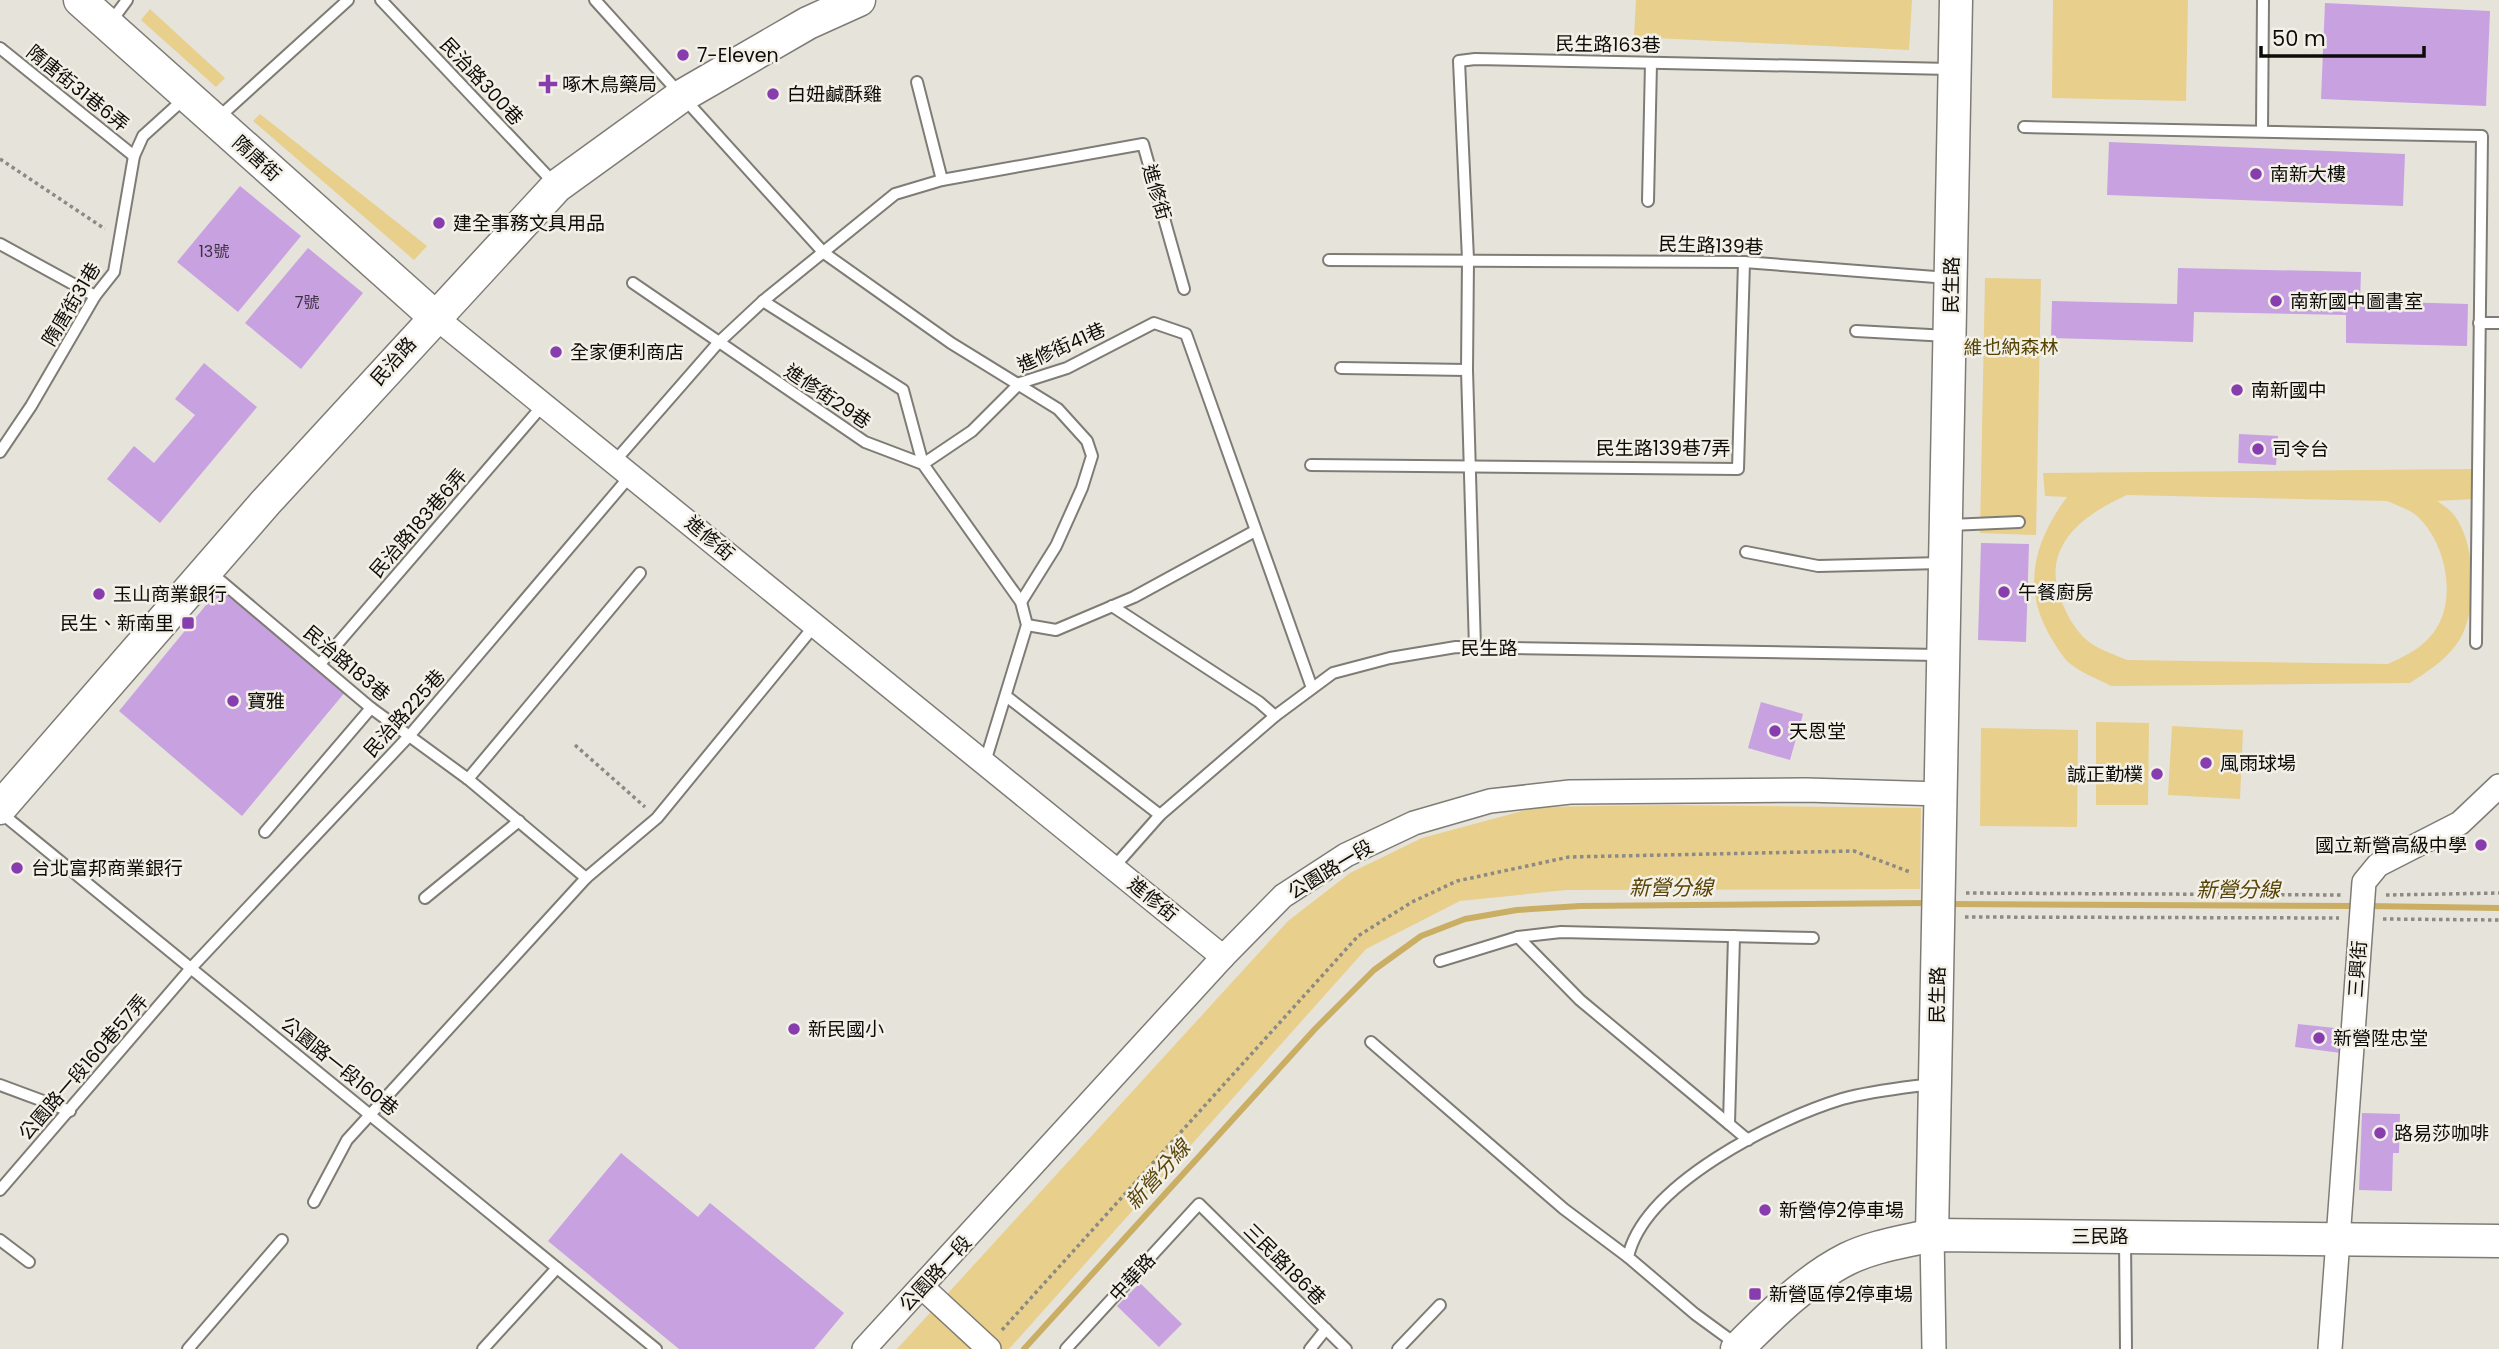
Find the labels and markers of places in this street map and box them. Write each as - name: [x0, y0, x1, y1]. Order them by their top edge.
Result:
- place label: 7-Eleven: [697, 42, 779, 69]
- marker: 7-Eleven: [675, 47, 691, 63]
- place label: 啄木鳥藥局: [562, 71, 657, 98]
- marker: 啄木鳥藥局: [540, 76, 556, 92]
- place label: 白妞鹹酥雞: [787, 81, 882, 108]
- marker: 白妞鹹酥雞: [765, 86, 781, 102]
- place label: 南新大樓: [2270, 161, 2346, 188]
- marker: 南新大樓: [2248, 166, 2264, 182]
- place label: 建全事務文具用品: [453, 210, 605, 237]
- marker: 建全事務文具用品: [431, 215, 447, 231]
- place label: 南新國中圖書室: [2290, 288, 2423, 315]
- marker: 南新國中圖書室: [2268, 293, 2284, 309]
- place label: 全家便利商店: [570, 339, 684, 366]
- marker: 全家便利商店: [548, 344, 564, 360]
- place label: 南新國中: [2251, 377, 2327, 404]
- marker: 南新國中: [2229, 382, 2245, 398]
- place label: 司令台: [2272, 436, 2329, 463]
- marker: 司令台: [2250, 441, 2266, 457]
- place label: 午餐廚房: [2018, 579, 2094, 606]
- place label: 玉山商業銀行: [113, 581, 227, 608]
- marker: 午餐廚房: [1996, 584, 2012, 600]
- marker: 玉山商業銀行: [91, 586, 107, 602]
- place label: 民生、新南里: [60, 610, 174, 637]
- marker: 民生、新南里: [180, 615, 196, 631]
- place label: 寶雅: [247, 688, 285, 715]
- marker: 寶雅: [225, 693, 241, 709]
- place label: 天恩堂: [1789, 718, 1846, 745]
- marker: 天恩堂: [1767, 723, 1783, 739]
- place label: 風雨球場: [2220, 750, 2296, 777]
- marker: 風雨球場: [2198, 755, 2214, 771]
- place label: 誠正勤樸: [2067, 761, 2143, 788]
- marker: 誠正勤樸: [2149, 766, 2165, 782]
- place label: 國立新營高級中學: [2315, 832, 2467, 859]
- marker: 國立新營高級中學: [2473, 837, 2489, 853]
- place label: 台北富邦商業銀行: [31, 855, 183, 882]
- marker: 台北富邦商業銀行: [9, 860, 25, 876]
- place label: 新民國小: [808, 1016, 884, 1043]
- marker: 新民國小: [786, 1021, 802, 1037]
- place label: 新營陞忠堂: [2333, 1025, 2428, 1052]
- marker: 新營陞忠堂: [2311, 1030, 2327, 1046]
- place label: 路易莎咖啡: [2394, 1120, 2489, 1147]
- marker: 路易莎咖啡: [2372, 1125, 2388, 1141]
- place label: 新營停2停車場: [1779, 1197, 1904, 1224]
- marker: 新營停2停車場: [1757, 1202, 1773, 1218]
- place label: 新營區停2停車場: [1769, 1281, 1913, 1308]
- marker: 新營區停2停車場: [1747, 1286, 1763, 1302]

